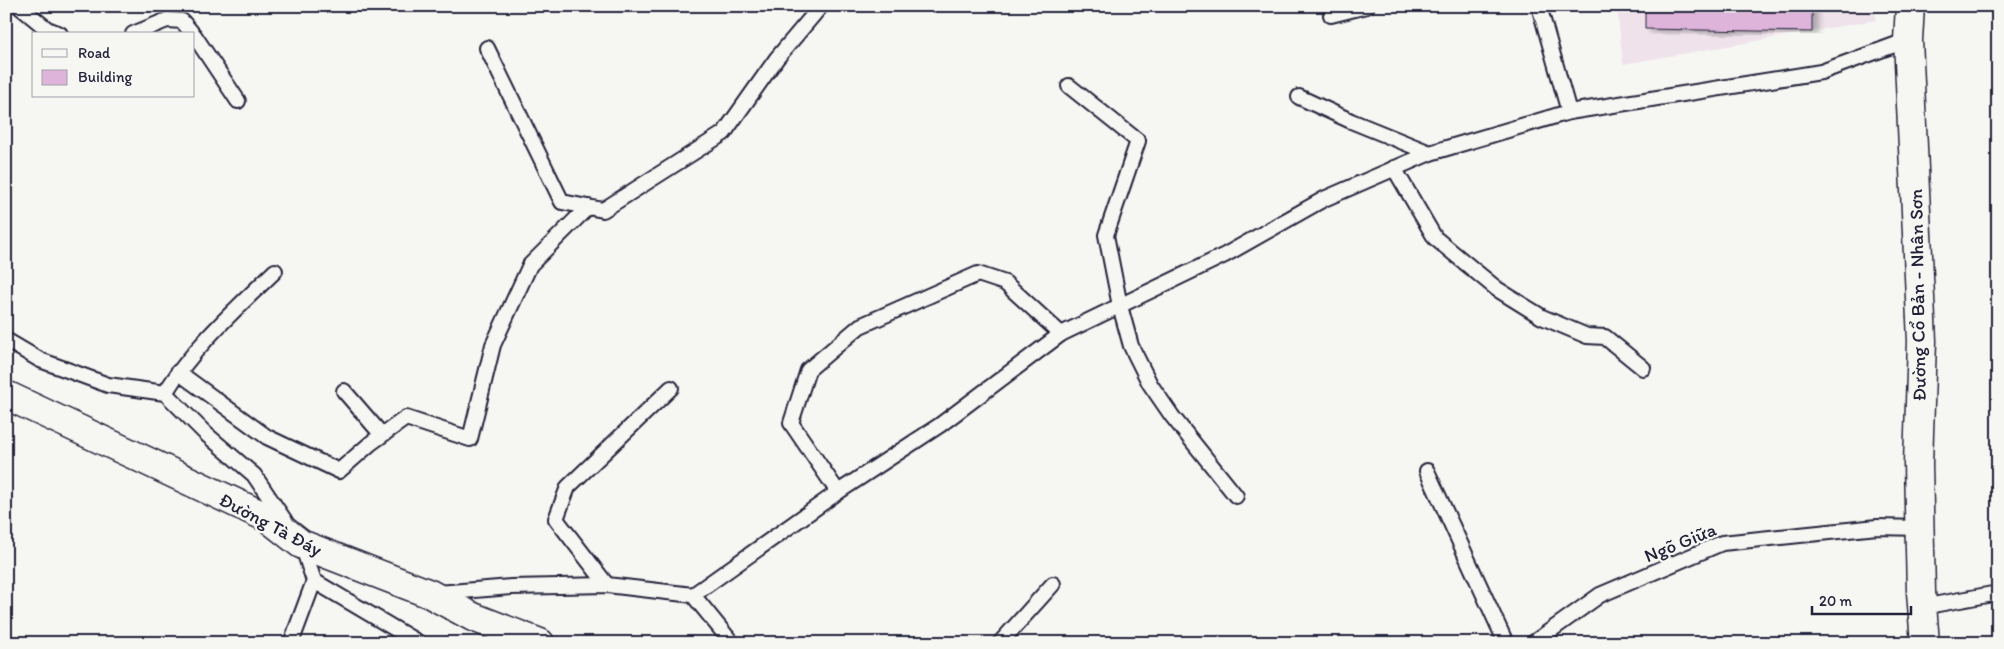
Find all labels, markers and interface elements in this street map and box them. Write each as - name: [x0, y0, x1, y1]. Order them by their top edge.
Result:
- legend: [32, 32, 195, 98]
- text: Road: [78, 44, 111, 62]
- text: Building: [78, 68, 132, 86]
- street label: Đường Cổ Bản - Nhân Sơn: [1904, 188, 1931, 401]
- street label: Đường Tà Đáy: [215, 488, 326, 561]
- street label: Ngõ Giữa: [1641, 518, 1720, 567]
- scale bar: [1812, 584, 1910, 616]
- text: 20 m: [1819, 592, 1853, 610]

